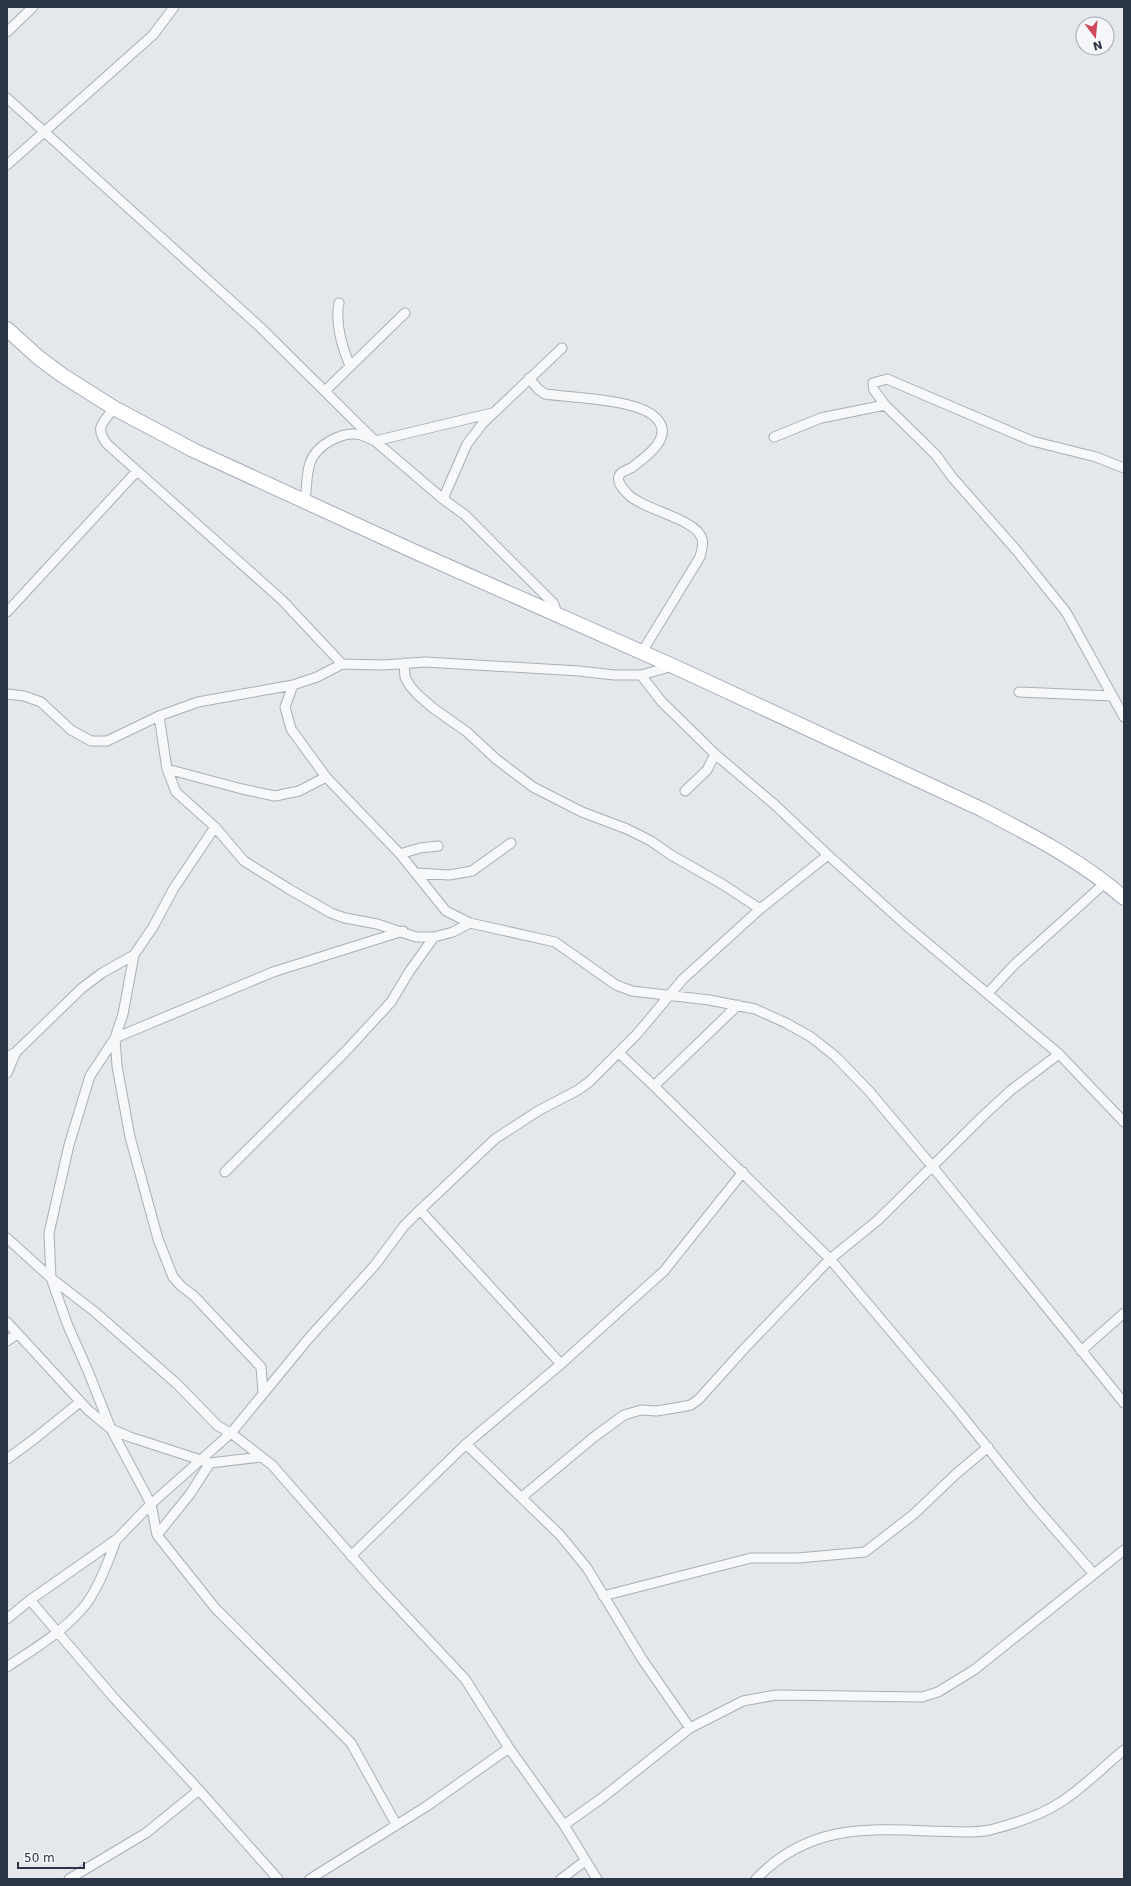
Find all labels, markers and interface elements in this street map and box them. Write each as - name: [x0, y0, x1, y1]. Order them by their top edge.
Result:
- north arrow: [1075, 16, 1115, 56]
- text: N: [1091, 38, 1104, 53]
- scale bar: [18, 1844, 84, 1870]
- text: 50 m: [24, 1851, 55, 1865]

